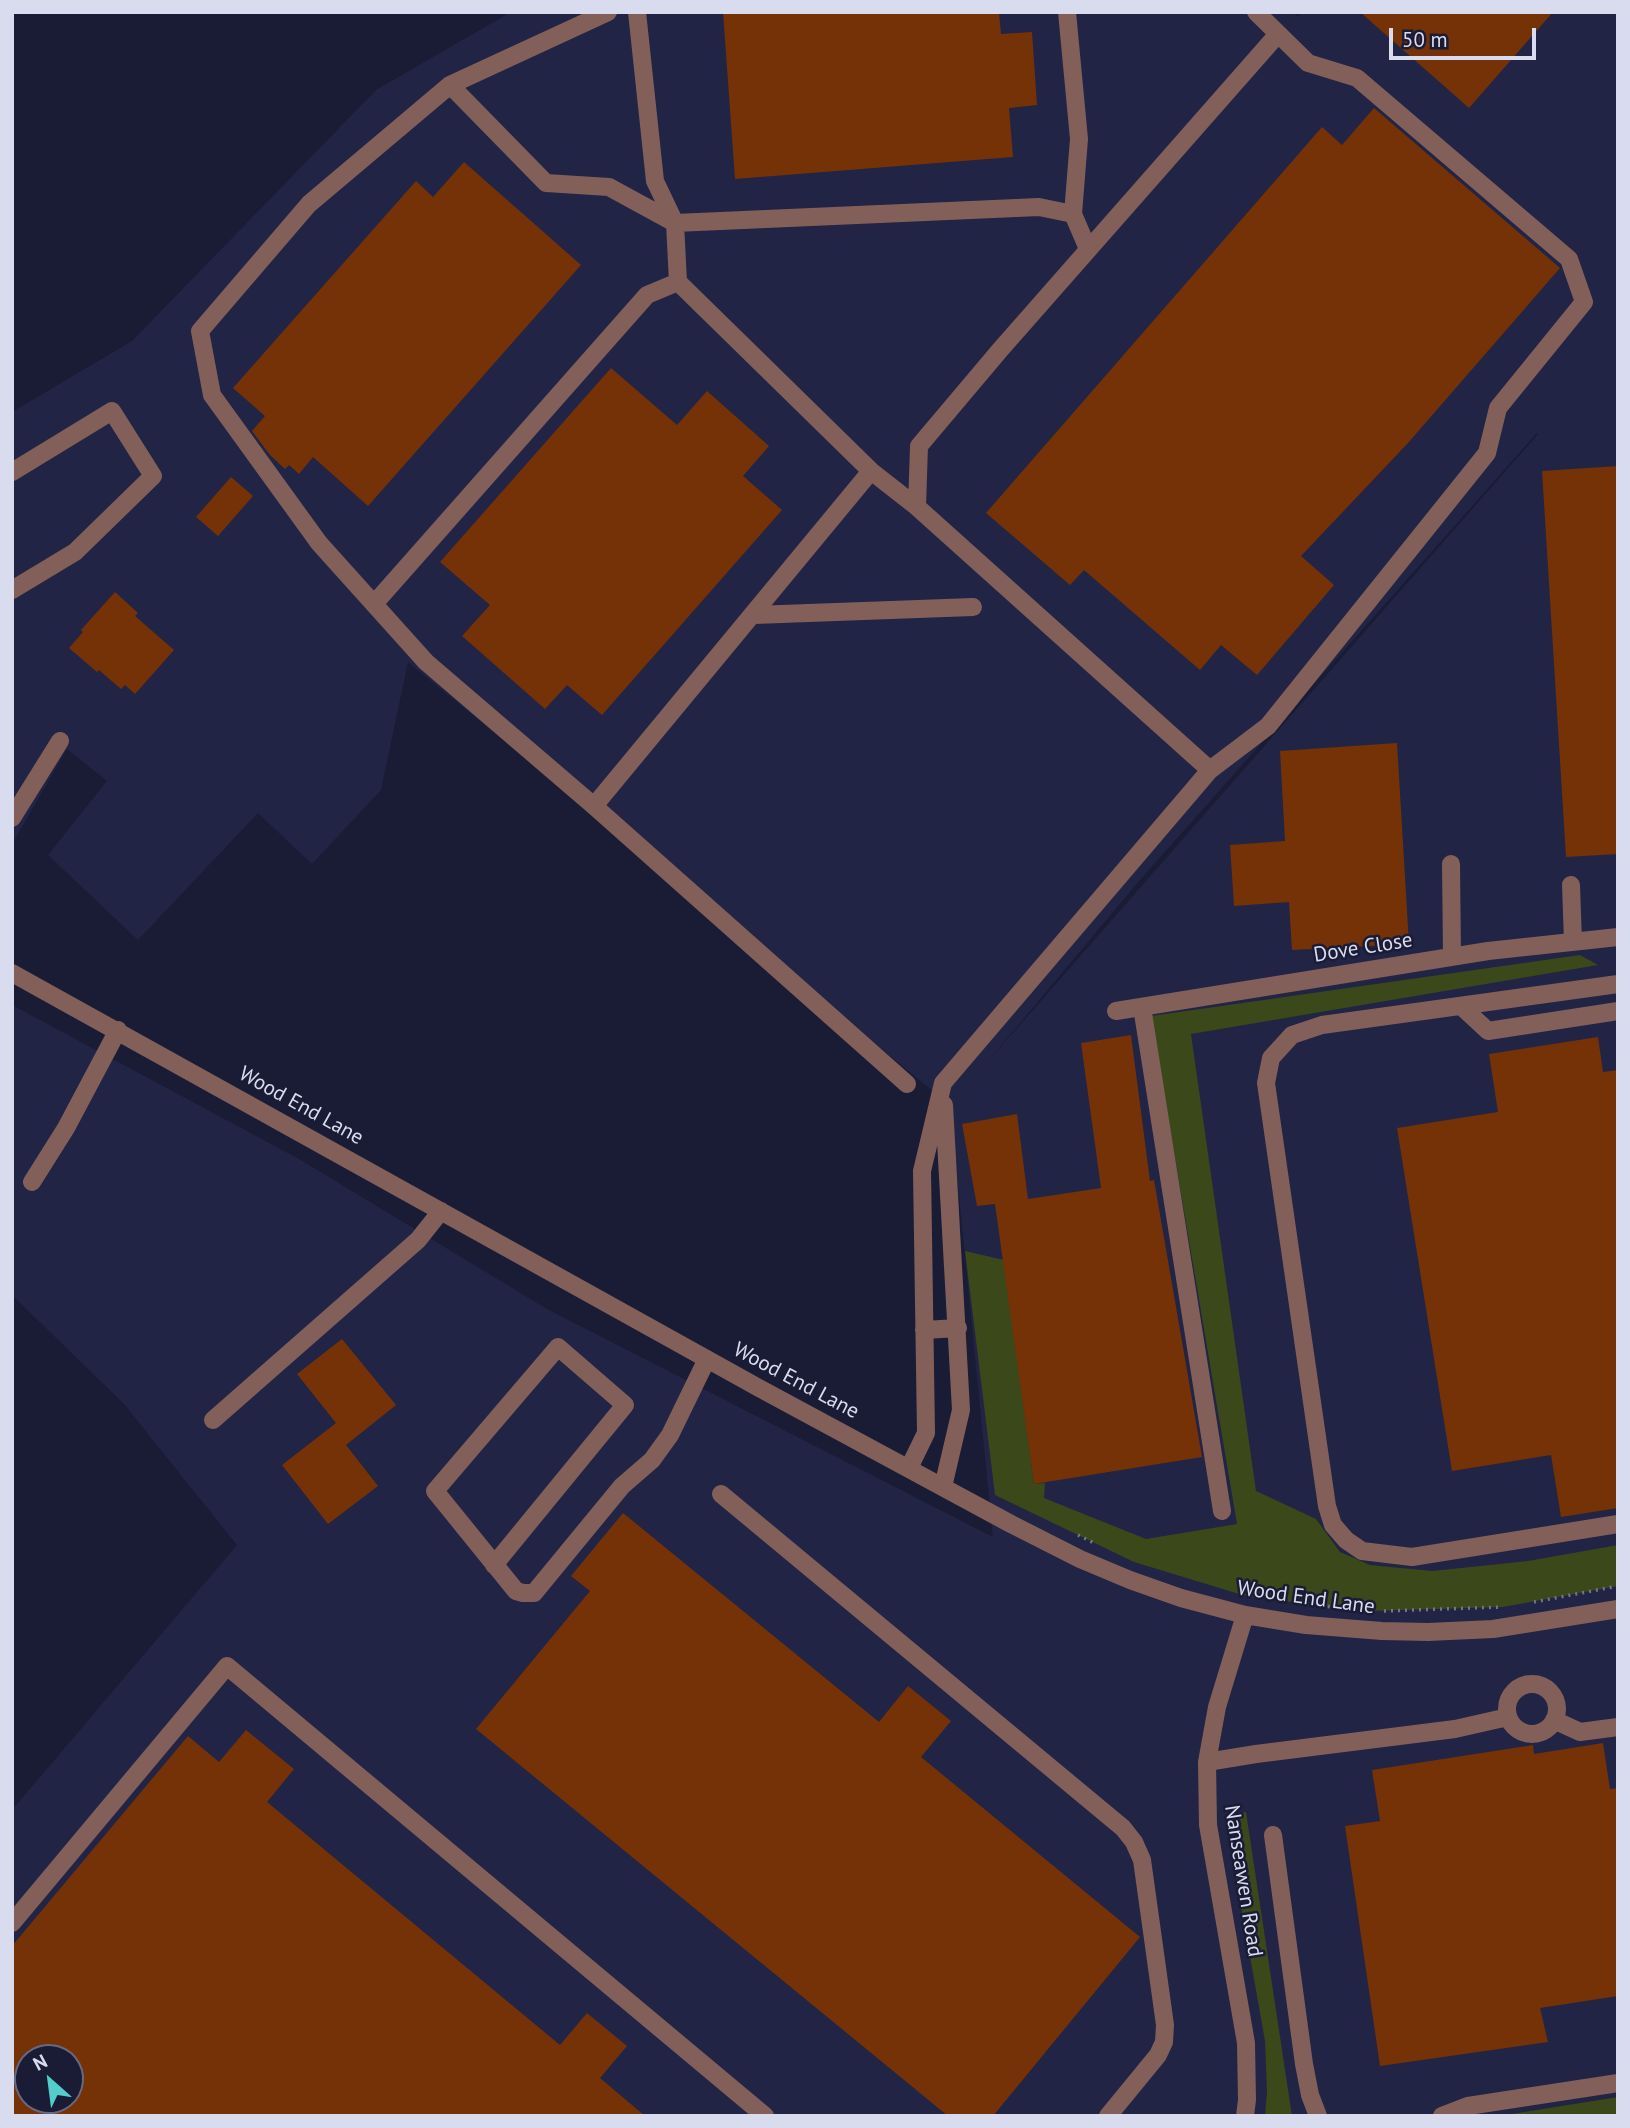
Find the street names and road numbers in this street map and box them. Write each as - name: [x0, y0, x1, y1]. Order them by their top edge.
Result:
- street label: Dove Close: [1312, 928, 1414, 968]
- street label: Wood End Lane: [234, 1061, 368, 1151]
- street label: Wood End Lane: [729, 1337, 863, 1425]
- street label: Wood End Lane: [1236, 1576, 1376, 1620]
- street label: Nanseawen Road: [1219, 1803, 1267, 1959]

